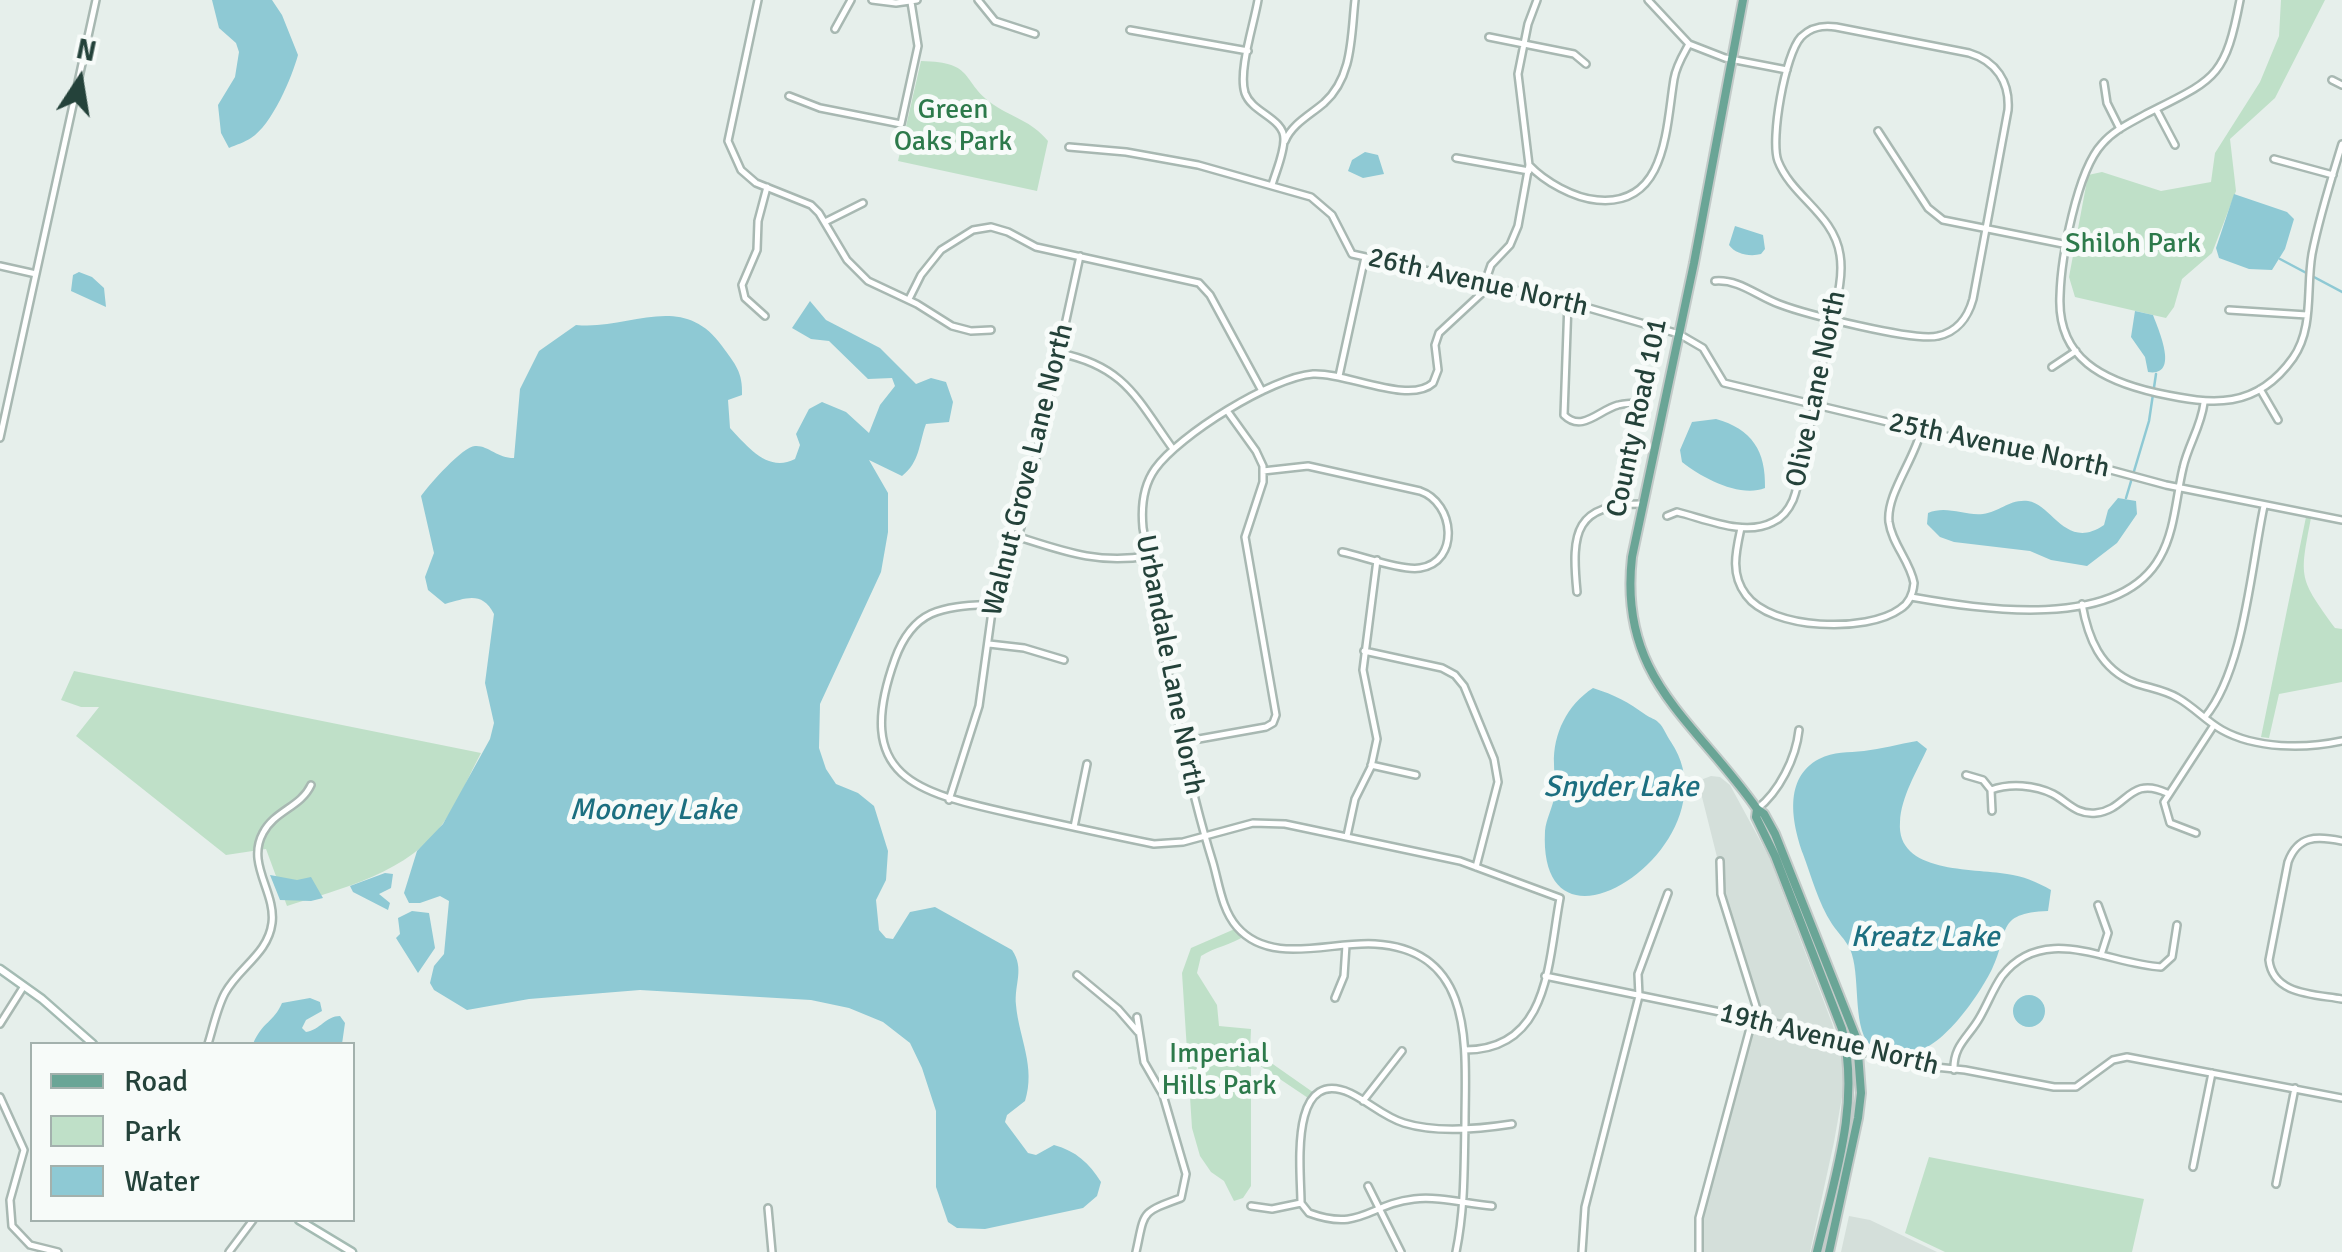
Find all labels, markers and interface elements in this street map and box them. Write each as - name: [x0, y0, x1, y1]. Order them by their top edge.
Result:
- north arrow: [30, 30, 130, 130]
- text: N: [73, 32, 99, 69]
- park label: Green Oaks Park: [894, 94, 1012, 160]
- park label: Shiloh Park: [2065, 228, 2201, 262]
- street label: 26th Avenue North: [1365, 241, 1591, 325]
- street label: Olive Lane North: [1780, 288, 1854, 490]
- street label: County Road 101: [1601, 315, 1675, 521]
- street label: Walnut Grove Lane North: [976, 320, 1082, 620]
- street label: 25th Avenue North: [1886, 406, 2112, 486]
- street label: Urbandale Lane North: [1127, 532, 1211, 798]
- water label: Snyder Lake: [1544, 770, 1698, 806]
- water label: Mooney Lake: [569, 793, 737, 829]
- water label: Kreatz Lake: [1850, 920, 2000, 956]
- street label: 19th Avenue North: [1716, 997, 1942, 1083]
- park label: Imperial Hills Park: [1162, 1038, 1276, 1104]
- legend: [30, 1042, 355, 1222]
- text: Road: [124, 1063, 188, 1100]
- text: Park: [124, 1113, 182, 1150]
- text: Water: [124, 1163, 200, 1200]

